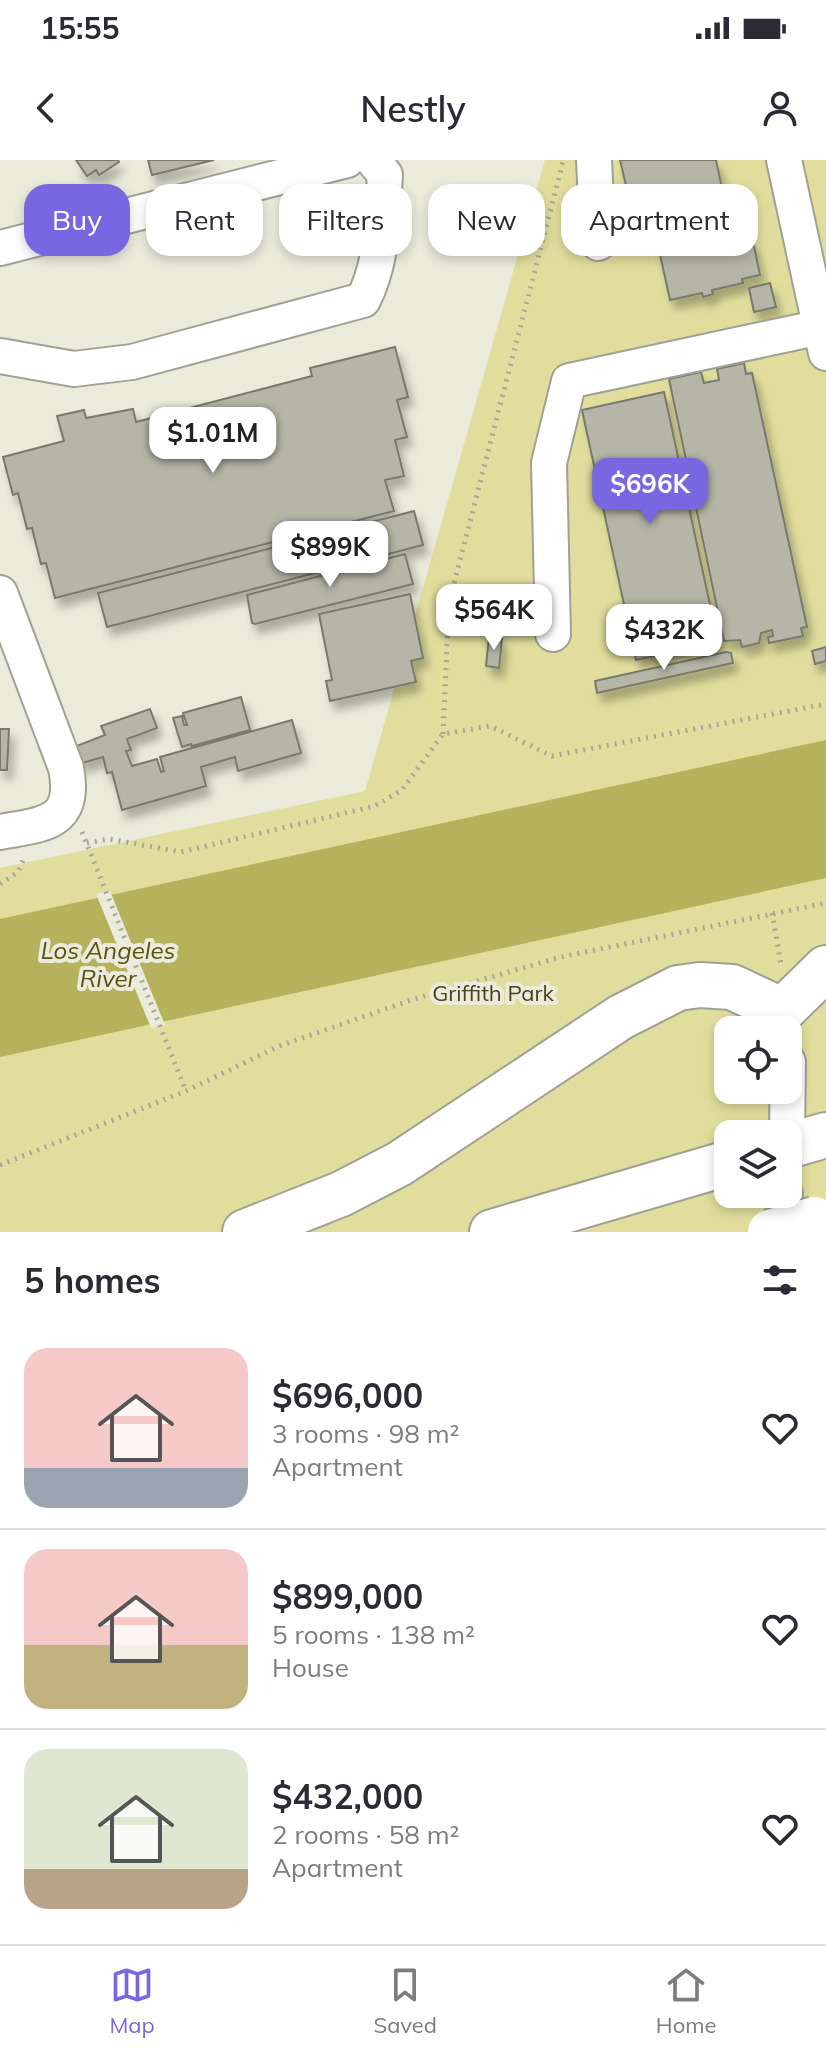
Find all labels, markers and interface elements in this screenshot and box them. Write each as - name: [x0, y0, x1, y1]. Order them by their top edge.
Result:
- text: 15:55: [40, 9, 119, 47]
- icon: back: [24, 86, 68, 130]
- text: Nestly: [360, 86, 466, 131]
- icon: person: [758, 86, 802, 130]
- chip: Buy: [24, 184, 130, 256]
- chip: Rent: [146, 184, 263, 256]
- chip: Filters: [279, 184, 412, 256]
- chip: New: [428, 184, 545, 256]
- chip: Apartment: [561, 184, 758, 256]
- pin: $1.01M: [148, 407, 278, 475]
- text: $1.01M: [167, 416, 259, 449]
- pin: $696K: [594, 458, 706, 526]
- text: $696K: [610, 467, 690, 500]
- pin: $899K: [274, 521, 386, 589]
- text: $899K: [290, 530, 370, 563]
- pin: $564K: [438, 584, 550, 652]
- text: $564K: [454, 593, 534, 626]
- pin: $432K: [608, 604, 720, 672]
- text: $432K: [624, 613, 704, 646]
- water label: Los Angeles River: [41, 935, 175, 993]
- park label: Griffith Park: [432, 979, 554, 1007]
- map controls: [714, 1016, 802, 1208]
- button: locate: [714, 1016, 802, 1104]
- button: layers: [714, 1120, 802, 1208]
- icon: filters: [758, 1258, 802, 1302]
- text: 5 homes: [24, 1259, 161, 1302]
- text: $696,000: [272, 1374, 423, 1417]
- icon: home: [88, 1380, 184, 1476]
- icon: heart: [758, 1406, 802, 1450]
- text: 3 rooms · 98 m²: [272, 1417, 459, 1450]
- text: Apartment: [272, 1450, 403, 1483]
- text: $899,000: [272, 1575, 423, 1618]
- icon: home: [88, 1581, 184, 1677]
- icon: heart: [758, 1607, 802, 1651]
- text: 5 rooms · 138 m²: [272, 1618, 475, 1651]
- text: House: [272, 1651, 349, 1684]
- text: $432,000: [272, 1775, 423, 1818]
- icon: home: [88, 1781, 184, 1877]
- icon: heart: [758, 1807, 802, 1851]
- text: 2 rooms · 58 m²: [272, 1818, 459, 1851]
- text: Apartment: [272, 1851, 403, 1884]
- tab: Map: [109, 1963, 155, 2039]
- tab: Saved: [374, 1963, 437, 2039]
- tab: Home: [656, 1963, 717, 2039]

